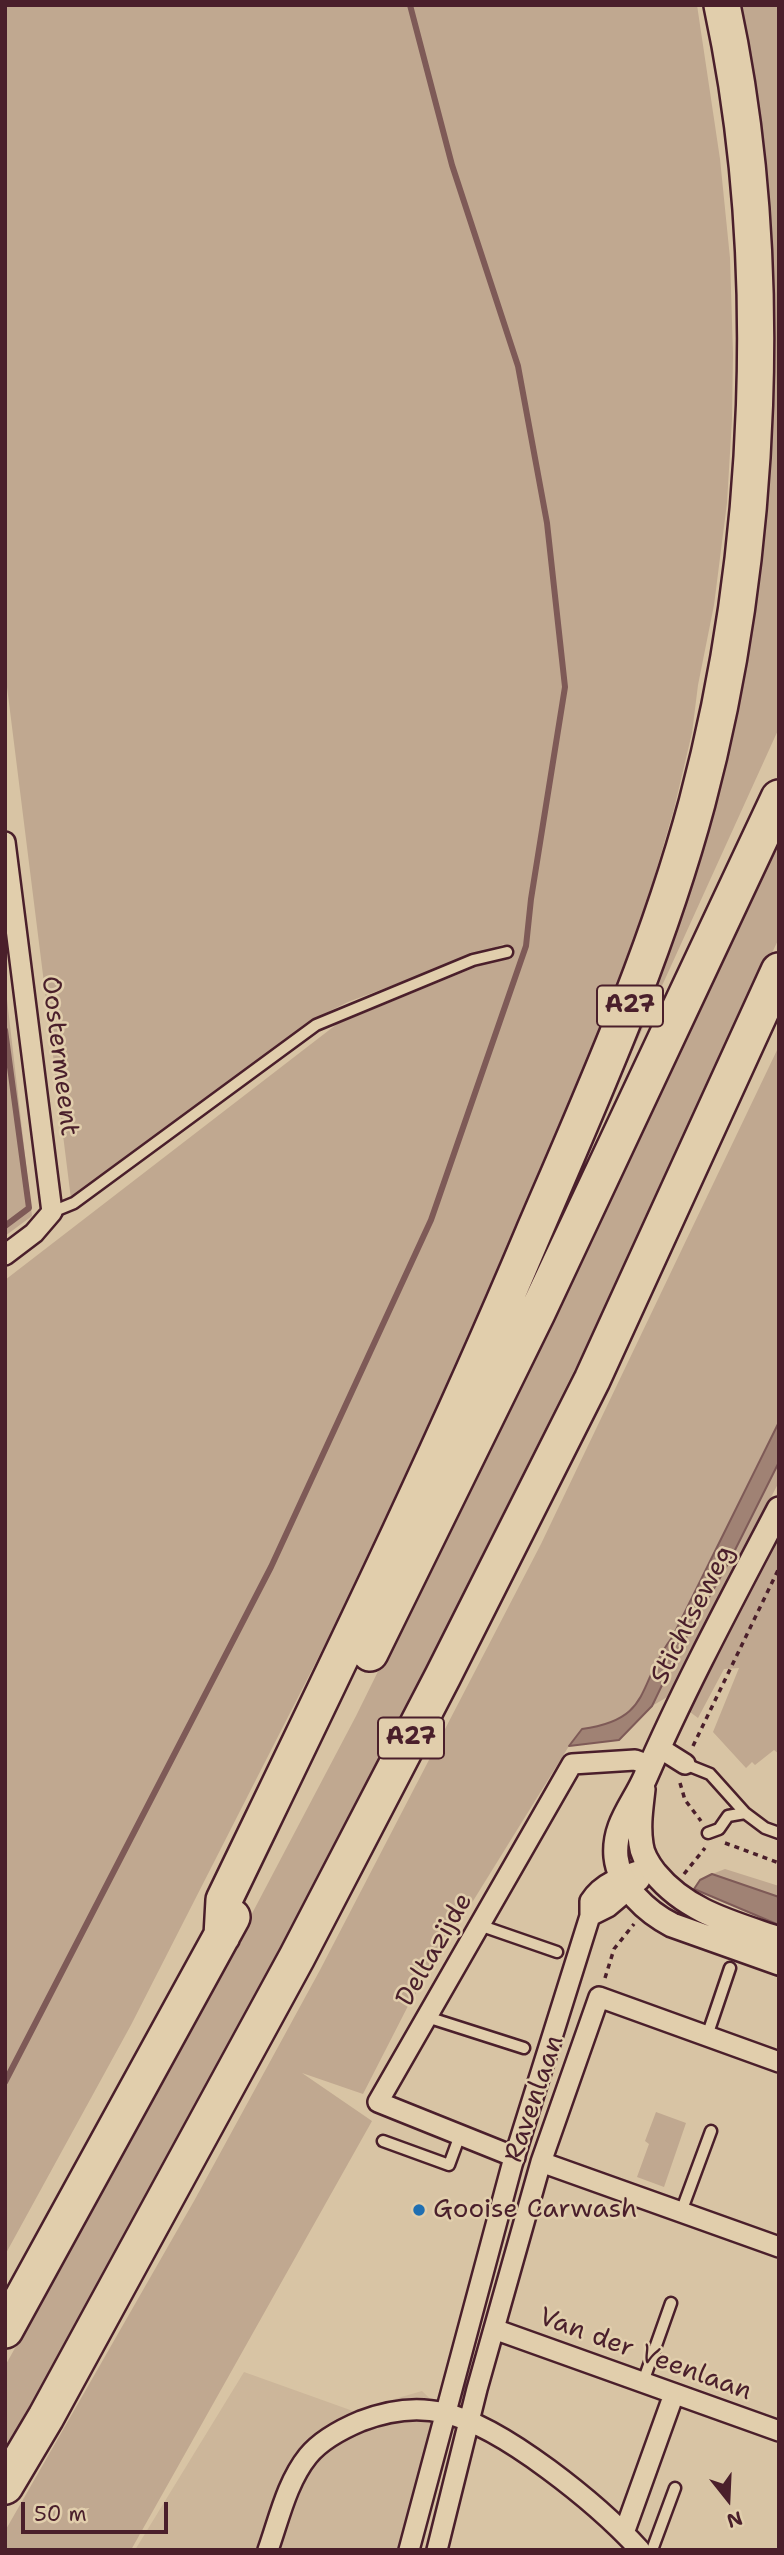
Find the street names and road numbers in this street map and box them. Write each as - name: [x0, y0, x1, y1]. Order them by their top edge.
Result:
- street label: Oostermeent: [34, 974, 84, 1138]
- road number: A27: [597, 986, 663, 1026]
- street label: Stichtseweg: [645, 1541, 741, 1689]
- road number: A27: [378, 1718, 444, 1758]
- street label: Deltazijde: [390, 1888, 480, 2012]
- street label: Ravenlaan: [499, 2031, 571, 2167]
- street label: Van der Veenlaan: [534, 2302, 756, 2408]

